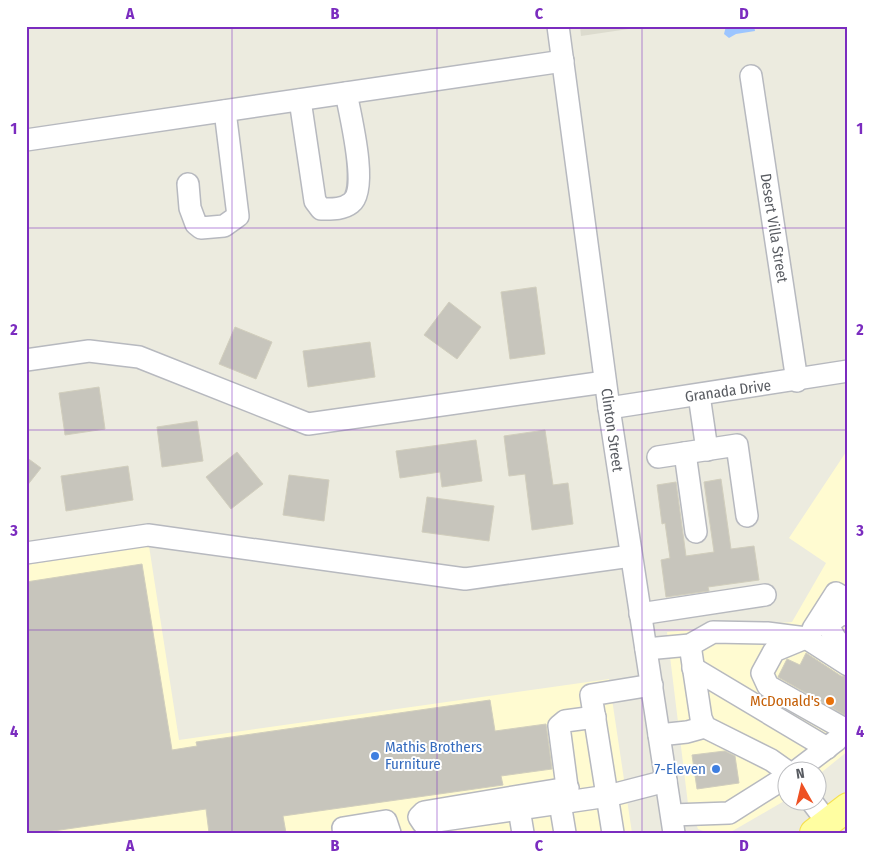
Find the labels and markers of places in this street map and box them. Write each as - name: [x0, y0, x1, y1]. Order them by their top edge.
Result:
- place label: McDonald's: [750, 692, 820, 710]
- marker: McDonald's: [824, 695, 836, 707]
- place label: Mathis Brothers Furniture: [385, 738, 482, 773]
- marker: Mathis Brothers Furniture: [369, 750, 381, 762]
- place label: 7-Eleven: [654, 760, 706, 778]
- marker: 7-Eleven: [710, 763, 722, 775]

